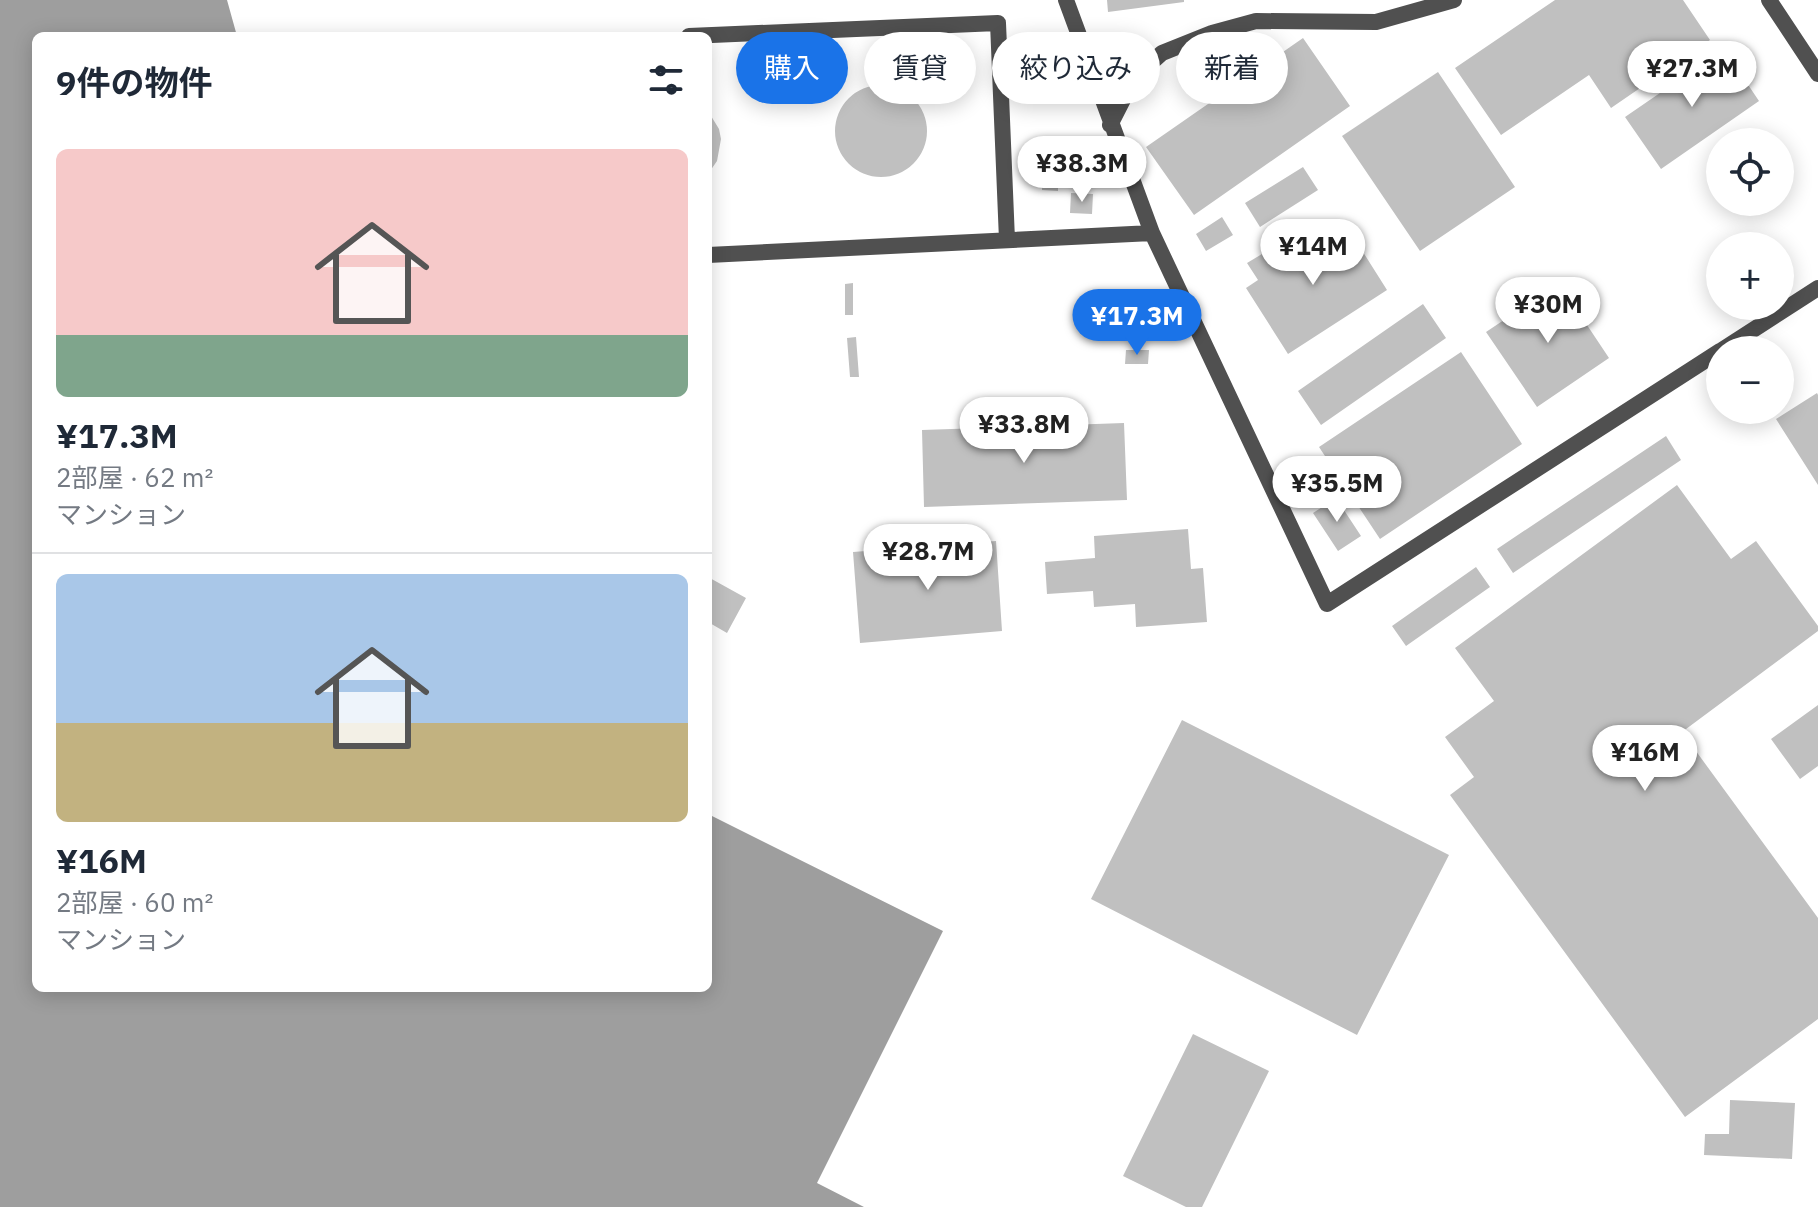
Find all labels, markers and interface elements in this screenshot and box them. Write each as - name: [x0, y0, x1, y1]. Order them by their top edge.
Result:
- chip: 購入: [736, 32, 848, 104]
- chip: 賃貸: [864, 32, 976, 104]
- chip: 絞り込み: [992, 32, 1160, 104]
- chip: 新着: [1176, 32, 1288, 104]
- pin: ¥27.3M: [1627, 41, 1757, 109]
- text: ¥27.3M: [1645, 50, 1739, 84]
- icon: filters: [644, 58, 688, 102]
- text: 9件の物件: [56, 60, 212, 104]
- map controls: [1706, 128, 1794, 424]
- button: locate: [1706, 128, 1794, 216]
- pin: ¥38.3M: [1017, 136, 1147, 204]
- text: ¥38.3M: [1035, 145, 1129, 179]
- icon: home: [300, 201, 444, 345]
- pin: ¥14M: [1266, 219, 1360, 287]
- text: ¥14M: [1278, 228, 1348, 262]
- button: +: [1706, 232, 1794, 320]
- pin: ¥30M: [1501, 277, 1595, 345]
- text: ¥30M: [1513, 286, 1583, 320]
- pin: ¥17.3M: [1072, 289, 1202, 357]
- text: ¥17.3M: [1090, 298, 1184, 332]
- button: −: [1706, 336, 1794, 424]
- pin: ¥33.8M: [959, 397, 1089, 465]
- text: ¥33.8M: [977, 406, 1071, 440]
- text: ¥17.3M: [56, 413, 178, 457]
- pin: ¥35.5M: [1272, 456, 1402, 524]
- text: 2部屋 · 62 m²: [56, 460, 213, 494]
- text: ¥35.5M: [1290, 465, 1384, 499]
- text: マンション: [56, 497, 186, 531]
- pin: ¥28.7M: [863, 524, 993, 592]
- text: ¥28.7M: [881, 533, 975, 567]
- icon: home: [300, 626, 444, 770]
- pin: ¥16M: [1598, 725, 1692, 793]
- text: ¥16M: [1610, 734, 1680, 768]
- text: ¥16M: [56, 838, 147, 882]
- text: 2部屋 · 60 m²: [56, 885, 213, 919]
- text: マンション: [56, 922, 186, 956]

